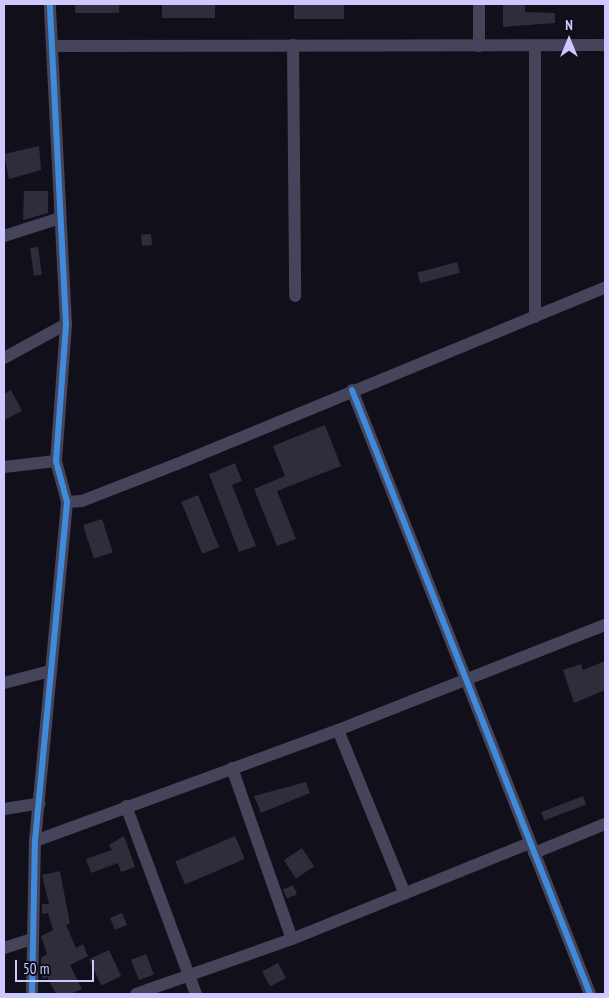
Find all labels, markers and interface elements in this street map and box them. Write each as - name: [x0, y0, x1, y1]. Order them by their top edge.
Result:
- north arrow: [544, 15, 594, 65]
- text: N: [565, 16, 573, 34]
- scale bar: [18, 950, 96, 982]
- text: 50 m: [23, 959, 49, 978]

